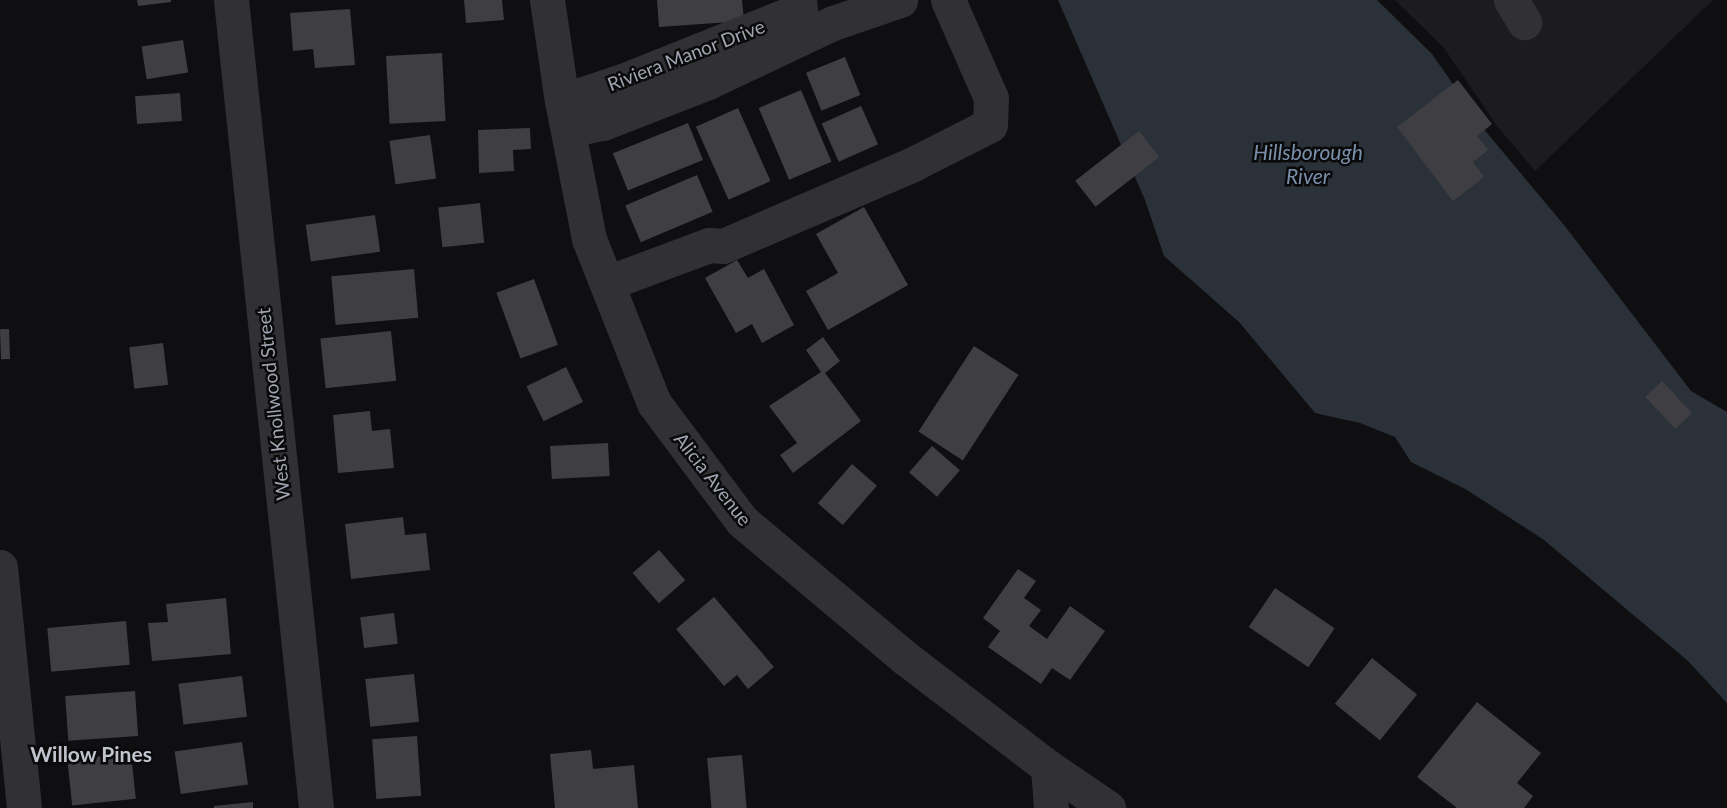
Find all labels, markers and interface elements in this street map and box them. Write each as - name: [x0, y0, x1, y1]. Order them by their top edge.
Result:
- street label: Riviera Manor Drive: [604, 14, 768, 96]
- water label: Hillsborough River: [1253, 139, 1363, 189]
- street label: West Knollwood Street: [252, 307, 294, 501]
- street label: Alicia Avenue: [669, 428, 757, 530]
- district label: Willow Pines: [30, 741, 152, 767]

